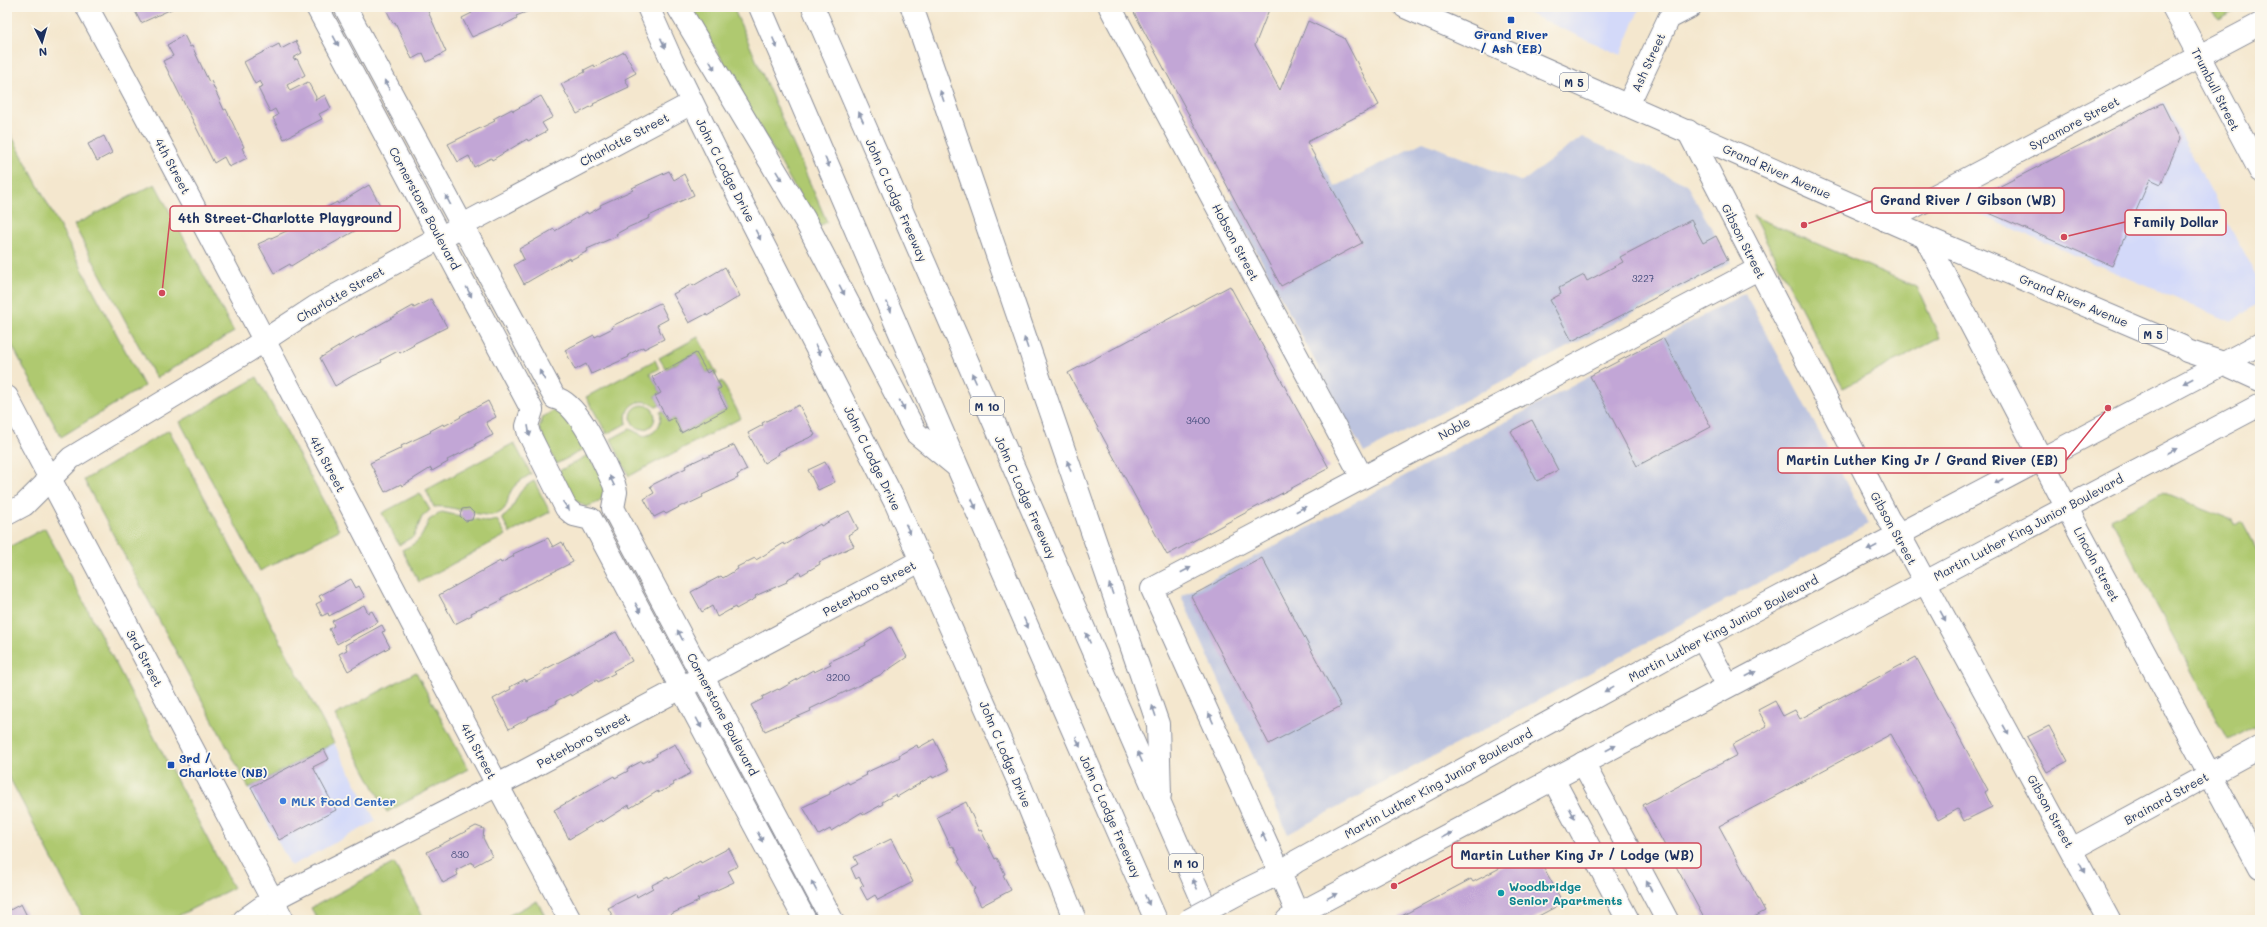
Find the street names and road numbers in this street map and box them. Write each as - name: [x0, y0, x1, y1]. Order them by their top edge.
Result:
- street label: Ash Street: [1627, 30, 1669, 94]
- street label: Trumbull Street: [2188, 45, 2244, 133]
- road number: M 5: [1560, 73, 1588, 91]
- street label: Sycamore Street: [2026, 93, 2122, 153]
- street label: Charlotte Street: [577, 109, 671, 169]
- street label: John C Lodge Drive: [693, 115, 759, 225]
- street label: 4th Street: [152, 135, 194, 197]
- street label: John C Lodge Freeway: [863, 136, 931, 264]
- street label: Grand River Avenue: [1720, 140, 1834, 202]
- street label: Cornerstone Boulevard: [386, 144, 464, 273]
- street label: Hobson Street: [1209, 201, 1263, 283]
- street label: Gibson Street: [1718, 201, 1770, 281]
- street label: Charlotte Street: [293, 262, 387, 326]
- street label: Grand River Avenue: [2017, 270, 2131, 330]
- road number: M 5: [2139, 325, 2167, 343]
- road number: M 10: [970, 397, 1004, 415]
- street label: John C Lodge Drive: [841, 403, 905, 513]
- street label: Noble: [1435, 413, 1473, 443]
- street label: 4th Street: [307, 433, 349, 495]
- street label: John C Lodge Freeway: [992, 433, 1060, 561]
- street label: Martin Luther King Junior Boulevard: [1930, 470, 2126, 584]
- street label: Gibson Street: [1867, 488, 1921, 568]
- street label: Lincoln Street: [2071, 524, 2123, 604]
- street label: Peterboro Street: [820, 557, 918, 619]
- street label: Martin Luther King Junior Boulevard: [1625, 571, 1821, 685]
- street label: 3rd Street: [123, 627, 167, 689]
- street label: Cornerstone Boulevard: [684, 650, 762, 779]
- street label: John C Lodge Drive: [976, 698, 1036, 810]
- street label: Peterboro Street: [534, 709, 632, 771]
- street label: 4th Street: [458, 720, 500, 782]
- street label: Martin Luther King Junior Boulevard: [1341, 724, 1535, 842]
- street label: John C Lodge Freeway: [1077, 752, 1145, 880]
- street label: Brainard Street: [2121, 768, 2211, 828]
- street label: Gibson Street: [2024, 771, 2078, 851]
- road number: M 10: [1169, 854, 1203, 872]

